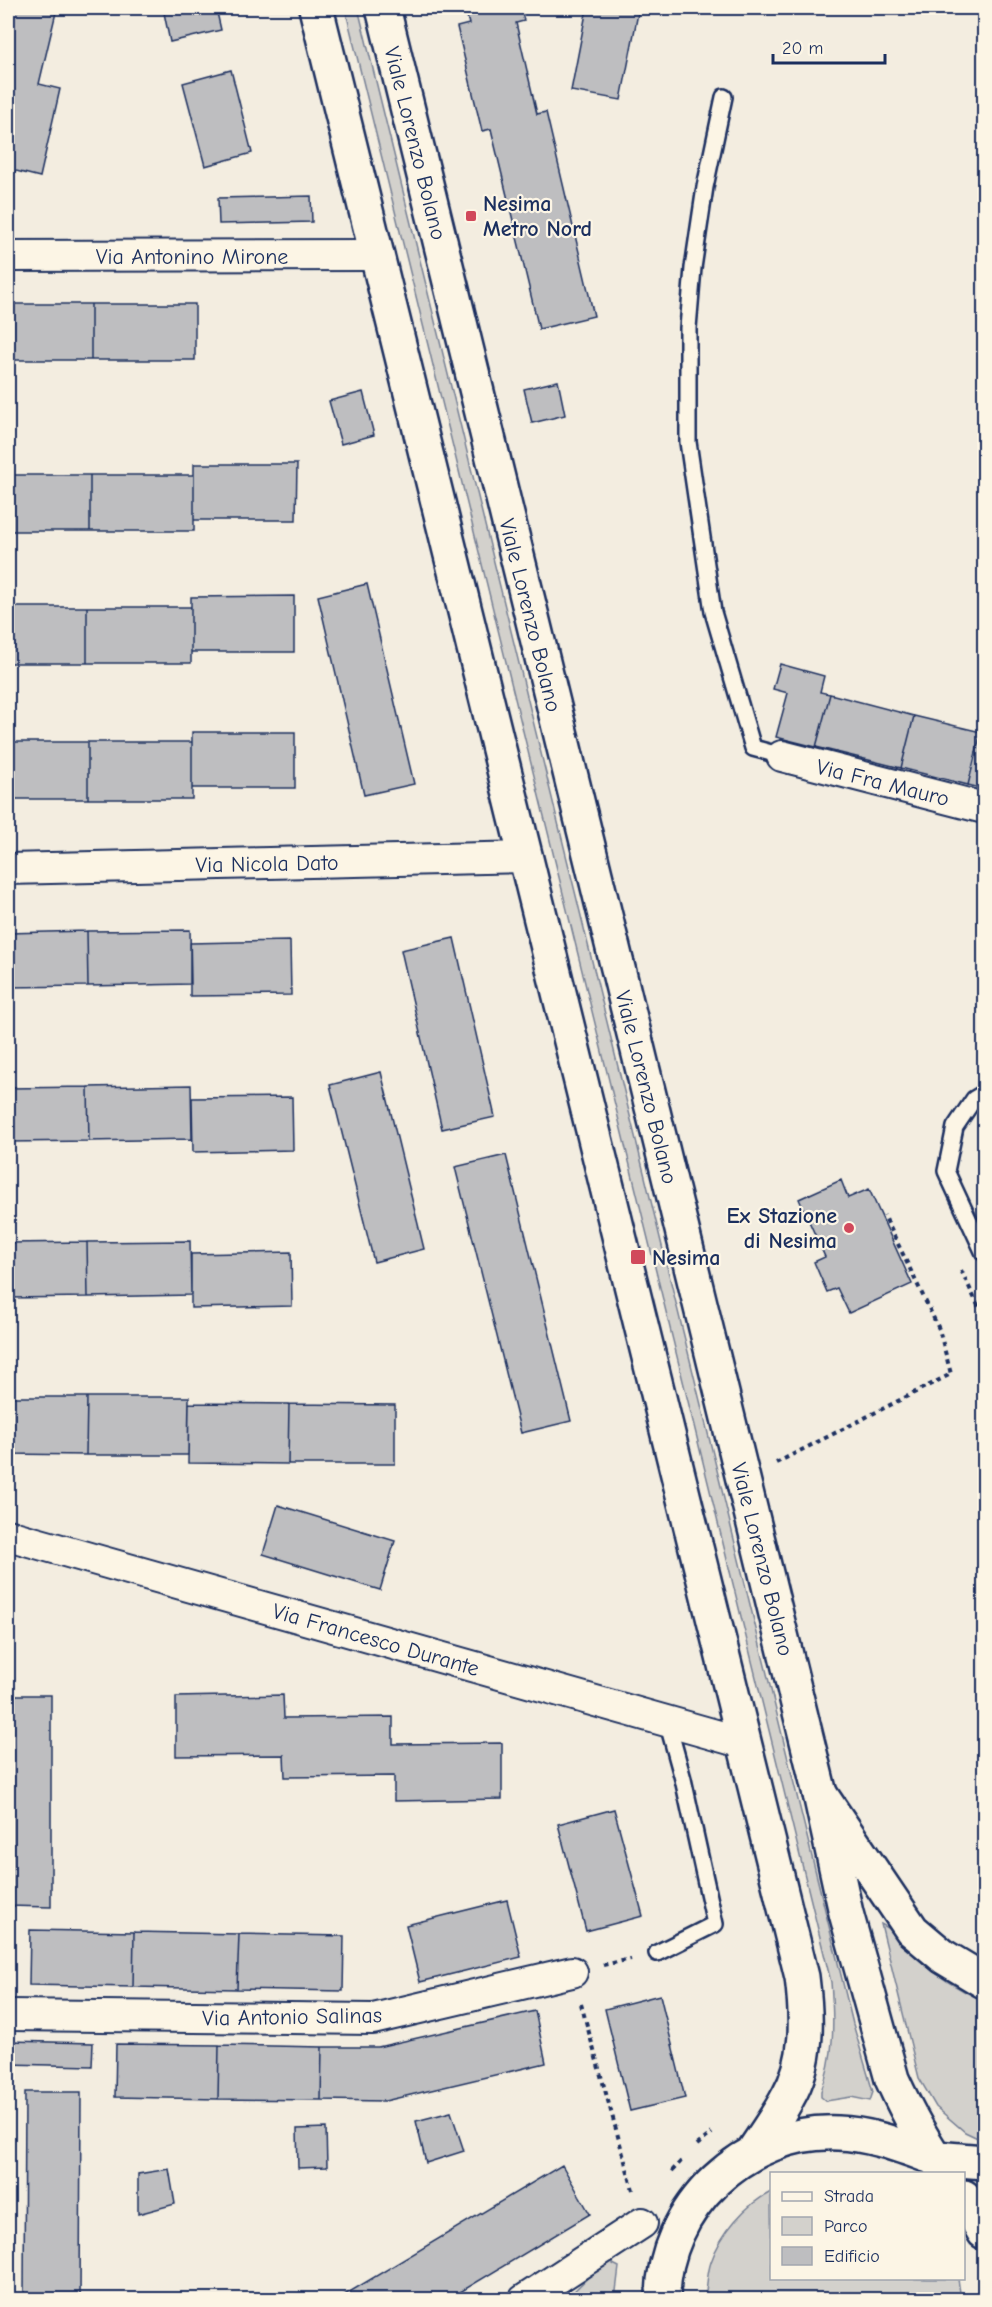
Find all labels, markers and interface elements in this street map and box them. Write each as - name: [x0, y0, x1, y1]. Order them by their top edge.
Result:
- scale bar: [773, 27, 886, 65]
- text: 20 m: [782, 38, 823, 59]
- street label: Viale Lorenzo Bolano: [378, 44, 452, 243]
- place label: Nesima Metro Nord: [483, 191, 592, 242]
- marker: Nesima Metro Nord: [464, 209, 478, 223]
- street label: Via Antonino Mirone: [96, 244, 288, 270]
- street label: Viale Lorenzo Bolano: [493, 516, 567, 715]
- street label: Via Fra Mauro: [814, 754, 952, 812]
- street label: Via Nicola Dato: [195, 850, 339, 878]
- street label: Viale Lorenzo Bolano: [609, 988, 683, 1187]
- place label: Ex Stazione di Nesima: [727, 1203, 837, 1254]
- marker: Ex Stazione di Nesima: [842, 1221, 856, 1235]
- place label: Nesima: [652, 1245, 721, 1271]
- marker: Nesima: [629, 1248, 647, 1266]
- street label: Viale Lorenzo Bolano: [725, 1460, 799, 1659]
- street label: Via Francesco Durante: [269, 1598, 482, 1682]
- street label: Via Antonio Salinas: [202, 2002, 382, 2032]
- legend: [770, 2172, 965, 2280]
- text: Strada: [824, 2186, 874, 2207]
- text: Parco: [824, 2216, 867, 2237]
- text: Edificio: [824, 2246, 880, 2267]

